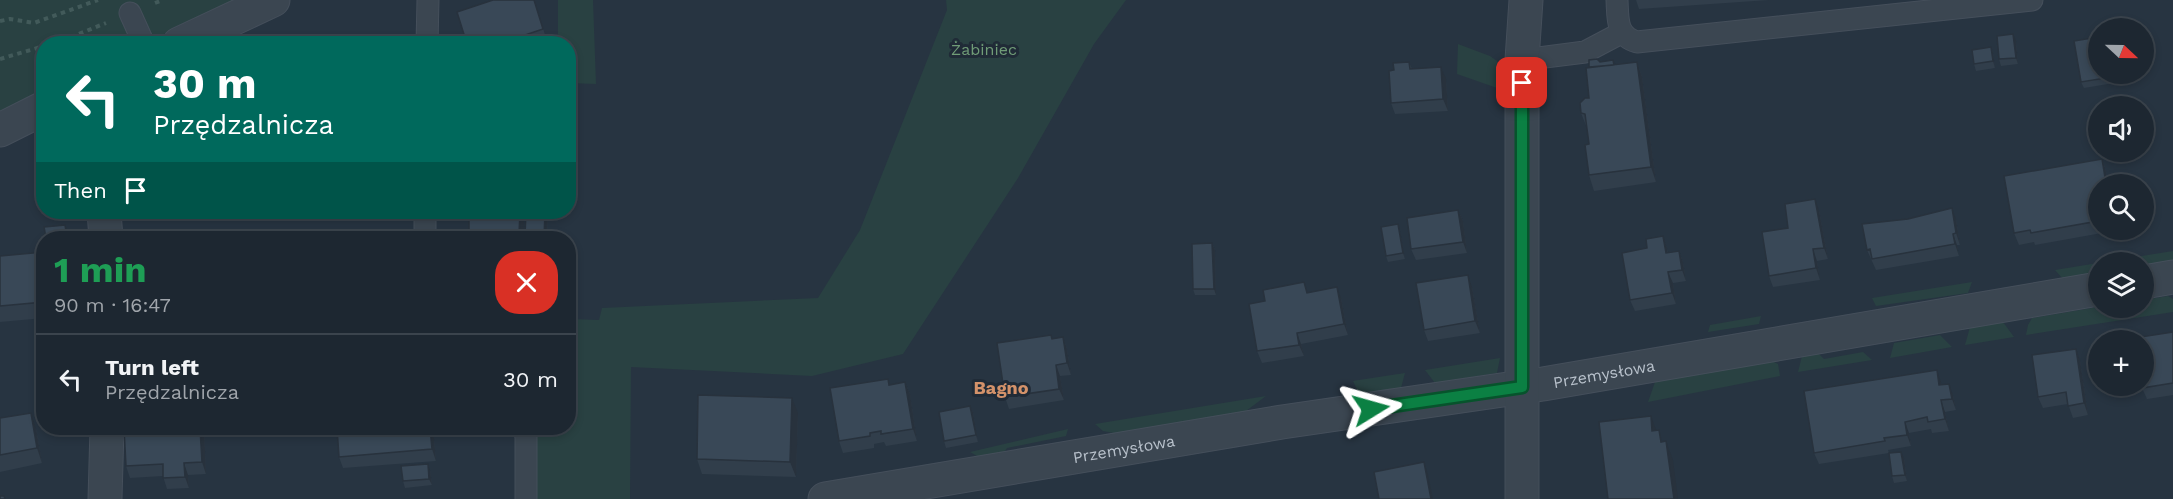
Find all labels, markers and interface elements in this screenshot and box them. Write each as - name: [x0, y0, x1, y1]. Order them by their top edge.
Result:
- north arrow: [2088, 18, 2154, 84]
- map controls: [2088, 18, 2154, 396]
- park label: Żabiniec: [951, 40, 1017, 59]
- pin: [1496, 57, 1547, 108]
- text: 30 m: [153, 59, 257, 108]
- icon: left: [54, 60, 132, 138]
- icon: arrive: [1505, 66, 1538, 99]
- button: sound: [2088, 96, 2154, 162]
- text: Przędzalnicza: [153, 109, 334, 141]
- icon: arrive: [119, 174, 152, 207]
- button: search: [2088, 174, 2154, 240]
- text: Then: [54, 178, 107, 203]
- text: 1 min: [54, 249, 146, 291]
- button: close: [495, 251, 558, 314]
- button: layers: [2088, 252, 2154, 318]
- text: 90 m · 16:47: [54, 293, 171, 317]
- button: +: [2088, 330, 2154, 396]
- text: Turn left: [105, 355, 199, 380]
- street label: Przemysłowa: [1552, 356, 1656, 392]
- icon: left: [54, 363, 87, 396]
- text: 30 m: [503, 367, 558, 392]
- district label: Bagno: [974, 377, 1029, 398]
- position arrow: [1339, 377, 1403, 441]
- text: Przędzalnicza: [105, 380, 239, 404]
- street label: Przemysłowa: [1071, 431, 1176, 467]

